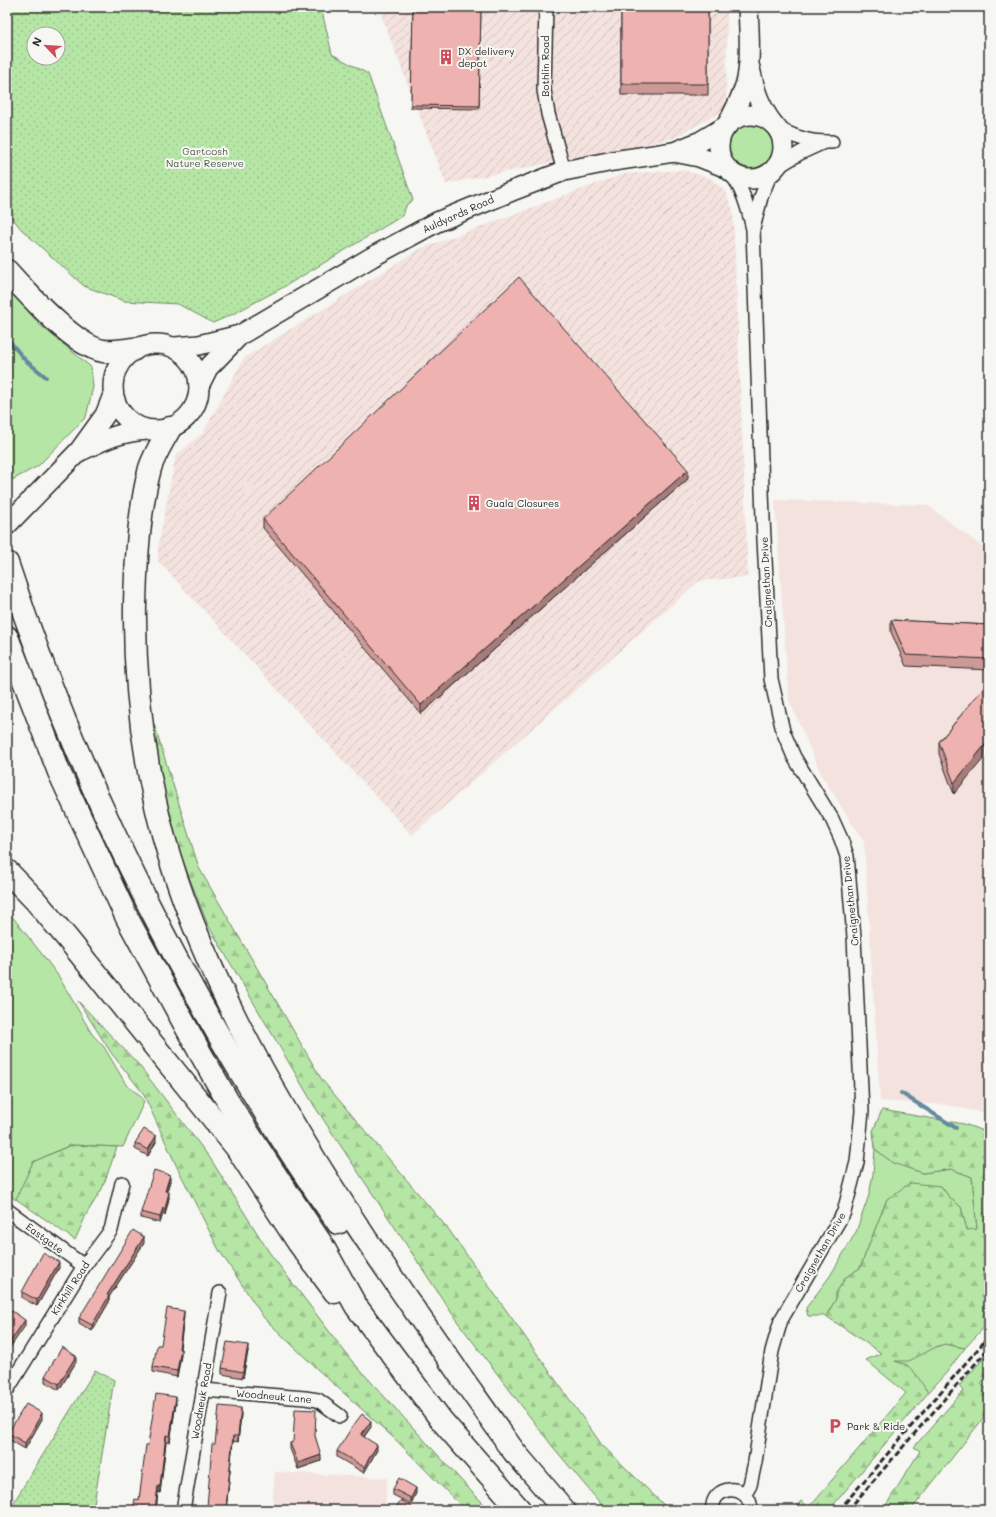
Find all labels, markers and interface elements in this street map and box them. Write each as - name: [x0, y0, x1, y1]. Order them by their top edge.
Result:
- north arrow: [26, 26, 66, 66]
- text: N: [28, 35, 45, 49]
- street label: Bothlin Road: [538, 35, 552, 97]
- place label: DX delivery depot: [458, 44, 515, 70]
- building icon: DX delivery depot: [437, 48, 455, 66]
- park label: Gartcosh Nature Reserve: [166, 144, 244, 170]
- street label: Auldyards Road: [420, 192, 496, 236]
- building icon: Guala Closures: [465, 494, 483, 512]
- place label: Guala Closures: [486, 496, 559, 510]
- street label: Craignethan Drive: [757, 536, 775, 628]
- street label: Craignethan Drive: [838, 855, 862, 947]
- street label: Craignethan Drive: [791, 1209, 849, 1295]
- street label: Eastgate: [23, 1219, 67, 1257]
- street label: Kirkhill Road: [47, 1258, 93, 1318]
- street label: Woodneuk Road: [187, 1362, 215, 1440]
- street label: Woodneuk Lane: [236, 1386, 312, 1406]
- parking icon: Park & Ride: [826, 1417, 844, 1435]
- place label: Park & Ride: [847, 1419, 905, 1433]

